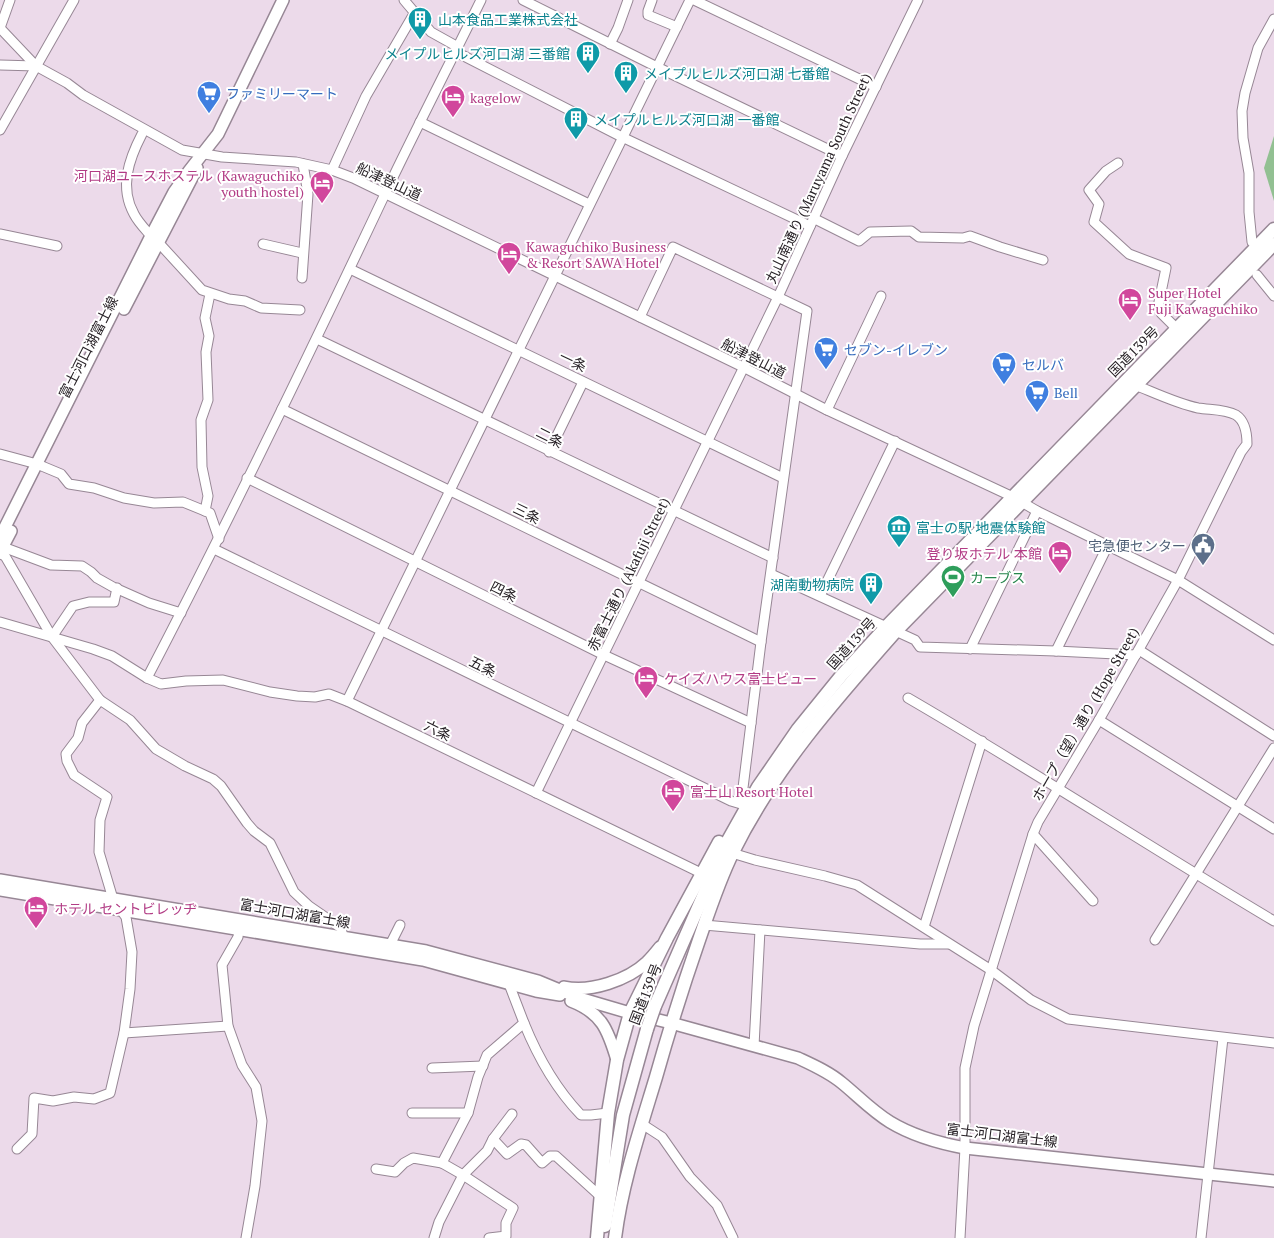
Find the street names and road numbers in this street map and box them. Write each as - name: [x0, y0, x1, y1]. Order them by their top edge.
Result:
- street label: 丸山南通り (Maruyama South Street): [761, 70, 875, 286]
- street label: 船津登山道: [353, 158, 425, 204]
- street label: 富士河口湖富士線: [54, 293, 122, 401]
- street label: 国道139号: [1104, 322, 1162, 380]
- street label: 船津登山道: [719, 334, 789, 382]
- street label: 一条: [556, 346, 590, 376]
- street label: 二条: [533, 422, 567, 452]
- street label: 赤富士通り (Akafuji Street): [582, 494, 674, 654]
- street label: 三条: [510, 498, 544, 528]
- street label: 四条: [487, 576, 521, 606]
- street label: 国道139号: [822, 613, 880, 673]
- street label: ホープ（望）通り (Hope Street): [1027, 624, 1143, 804]
- street label: 五条: [466, 651, 500, 681]
- street label: 六条: [421, 715, 455, 745]
- street label: 富士河口湖富士線: [238, 894, 352, 932]
- street label: 国道139号: [625, 961, 665, 1027]
- street label: 富士河口湖富士線: [945, 1119, 1059, 1151]

